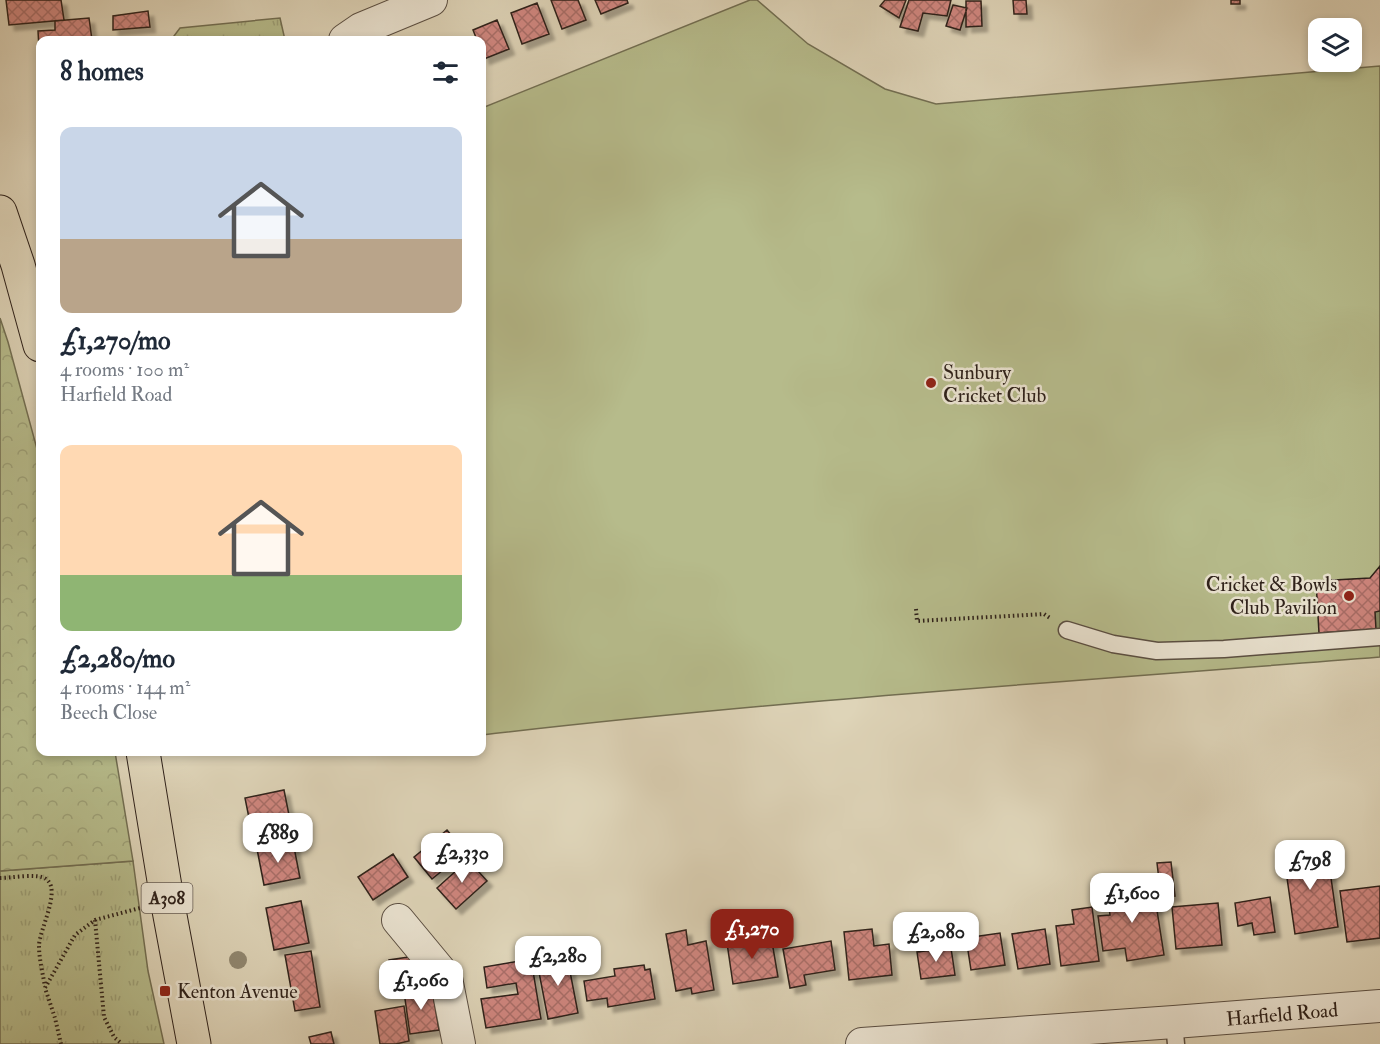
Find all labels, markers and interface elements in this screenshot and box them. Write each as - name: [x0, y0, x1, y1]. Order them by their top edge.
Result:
- map controls: [1308, 18, 1362, 72]
- button: layers: [1308, 18, 1362, 72]
- text: 8 homes: [60, 56, 144, 88]
- icon: filters: [429, 56, 462, 89]
- icon: home: [207, 166, 315, 274]
- text: £1,270/mo: [60, 325, 171, 357]
- text: 4 rooms · 100 m²: [60, 357, 189, 382]
- place label: Sunbury Cricket Club: [943, 360, 1046, 408]
- marker: Sunbury Cricket Club: [924, 376, 938, 390]
- text: Harfield Road: [60, 382, 172, 407]
- icon: home: [207, 484, 315, 592]
- place label: Cricket & Bowls Club Pavilion: [1206, 572, 1337, 620]
- marker: Cricket & Bowls Club Pavilion: [1342, 589, 1356, 603]
- text: £2,280/mo: [60, 643, 175, 675]
- text: 4 rooms · 144 m²: [60, 675, 190, 700]
- text: Beech Close: [60, 700, 157, 725]
- pin: £889: [242, 813, 314, 864]
- text: £889: [257, 820, 299, 845]
- pin: £2,330: [413, 833, 511, 884]
- text: £2,330: [435, 840, 489, 865]
- pin: £798: [1274, 840, 1346, 891]
- text: £798: [1289, 847, 1331, 872]
- pin: £1,600: [1083, 873, 1181, 924]
- text: £1,600: [1104, 880, 1160, 905]
- road number: A308: [142, 883, 192, 913]
- pin: £1,270: [703, 909, 801, 960]
- pin: £2,080: [887, 912, 985, 963]
- text: £1,270: [725, 916, 779, 941]
- text: £2,080: [907, 919, 965, 944]
- pin: £2,280: [509, 936, 607, 987]
- text: £2,280: [529, 943, 587, 968]
- pin: £1,060: [372, 960, 470, 1011]
- text: £1,060: [393, 967, 449, 992]
- place label: Kenton Avenue: [177, 979, 298, 1004]
- marker: Kenton Avenue: [158, 984, 172, 998]
- street label: Harfield Road: [1225, 997, 1339, 1032]

